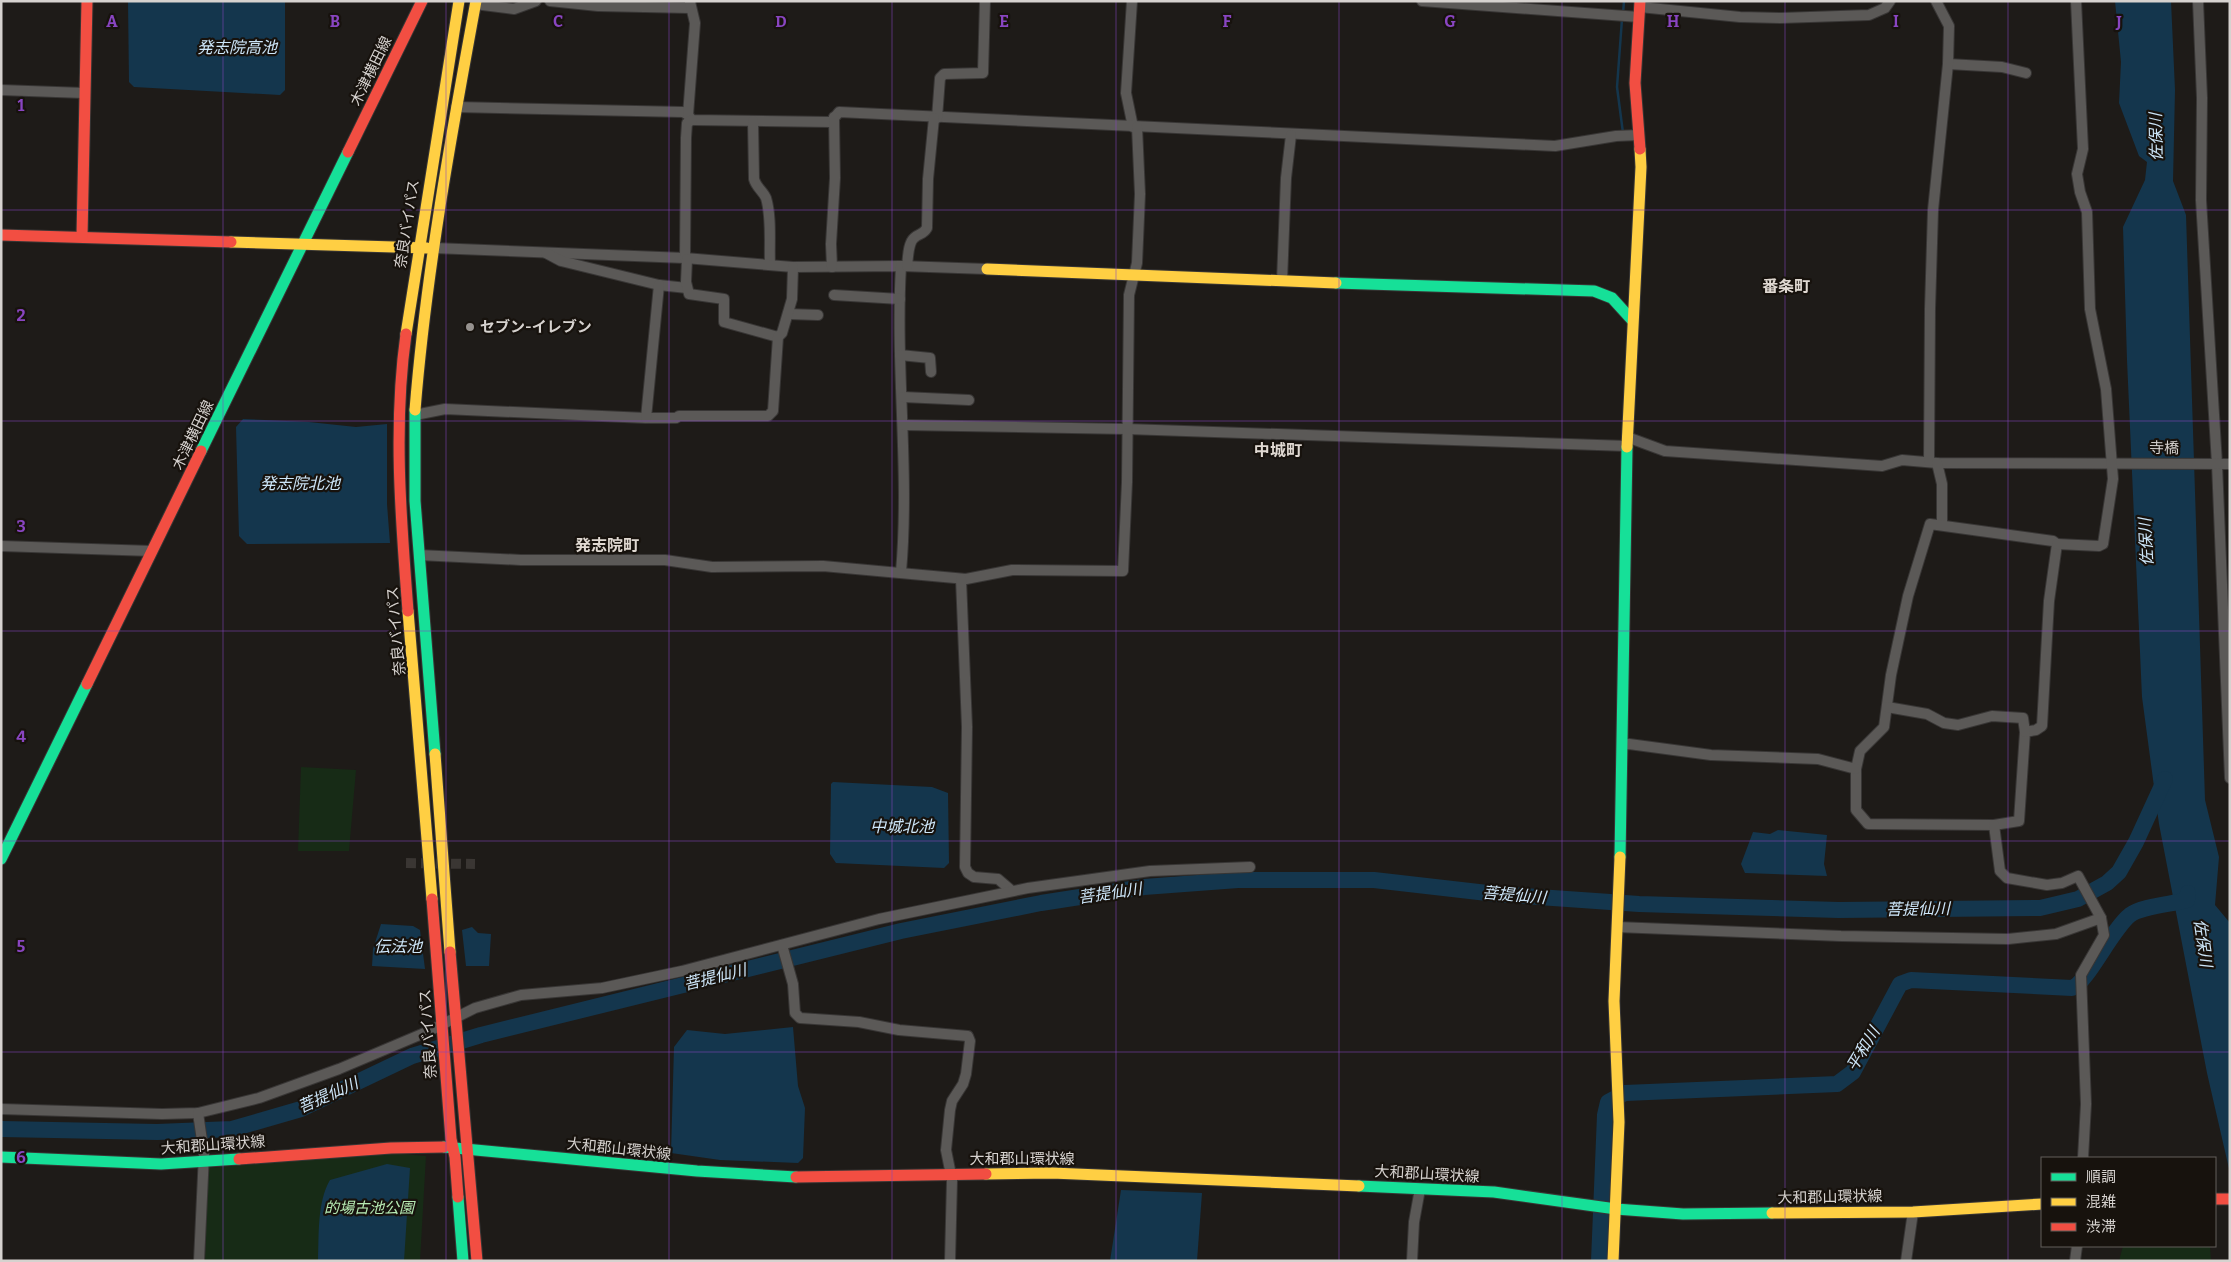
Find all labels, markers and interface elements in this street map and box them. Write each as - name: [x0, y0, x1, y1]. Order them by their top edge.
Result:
- text: A: [106, 12, 118, 31]
- text: B: [330, 12, 340, 31]
- text: C: [553, 12, 563, 31]
- text: D: [775, 12, 787, 31]
- text: E: [999, 12, 1009, 31]
- text: F: [1223, 12, 1232, 31]
- text: G: [1444, 12, 1456, 31]
- text: H: [1667, 12, 1680, 31]
- text: I: [1893, 12, 1899, 31]
- text: J: [2115, 12, 2122, 31]
- street label: 木津横田線: [346, 33, 396, 109]
- water label: 発志院高池: [197, 38, 279, 57]
- text: 1: [18, 96, 25, 115]
- water label: 佐保川: [2146, 111, 2166, 161]
- street label: 奈良バイパス: [391, 178, 423, 270]
- district label: 番条町: [1762, 277, 1810, 296]
- text: 2: [16, 306, 26, 325]
- place label: セブン-イレブン: [480, 318, 592, 336]
- marker: セブン-イレブン: [464, 321, 476, 333]
- street label: 木津横田線: [168, 397, 218, 473]
- street label: 寺橋: [2149, 439, 2179, 457]
- district label: 中城町: [1254, 441, 1302, 460]
- water label: 発志院北池: [260, 474, 342, 493]
- water label: 佐保川: [2135, 516, 2157, 566]
- text: 3: [16, 517, 26, 536]
- district label: 発志院町: [575, 536, 639, 555]
- street label: 奈良バイパス: [383, 586, 409, 676]
- text: 4: [16, 727, 26, 746]
- water label: 中城北池: [870, 817, 936, 836]
- water label: 菩提仙川: [1077, 879, 1145, 907]
- water label: 菩提仙川: [1481, 883, 1549, 907]
- water label: 菩提仙川: [1886, 899, 1952, 919]
- water label: 佐保川: [2190, 918, 2216, 970]
- text: 5: [17, 937, 26, 956]
- water label: 伝法池: [374, 937, 424, 956]
- water label: 菩提仙川: [682, 960, 750, 994]
- street label: 奈良バイパス: [416, 989, 440, 1079]
- water label: 平和川: [1842, 1022, 1885, 1074]
- water label: 菩提仙川: [295, 1072, 363, 1117]
- street label: 大和郡山環状線: [160, 1132, 266, 1158]
- street label: 大和郡山環状線: [566, 1135, 672, 1163]
- text: 6: [16, 1148, 26, 1167]
- street label: 大和郡山環状線: [969, 1150, 1075, 1168]
- legend: [2041, 1157, 2216, 1247]
- street label: 大和郡山環状線: [1374, 1162, 1480, 1186]
- text: 順調: [2086, 1168, 2116, 1186]
- street label: 大和郡山環状線: [1777, 1187, 1883, 1207]
- text: 混雑: [2086, 1193, 2116, 1211]
- park label: 的場古池公園: [324, 1199, 416, 1217]
- text: 渋滞: [2086, 1218, 2116, 1236]

